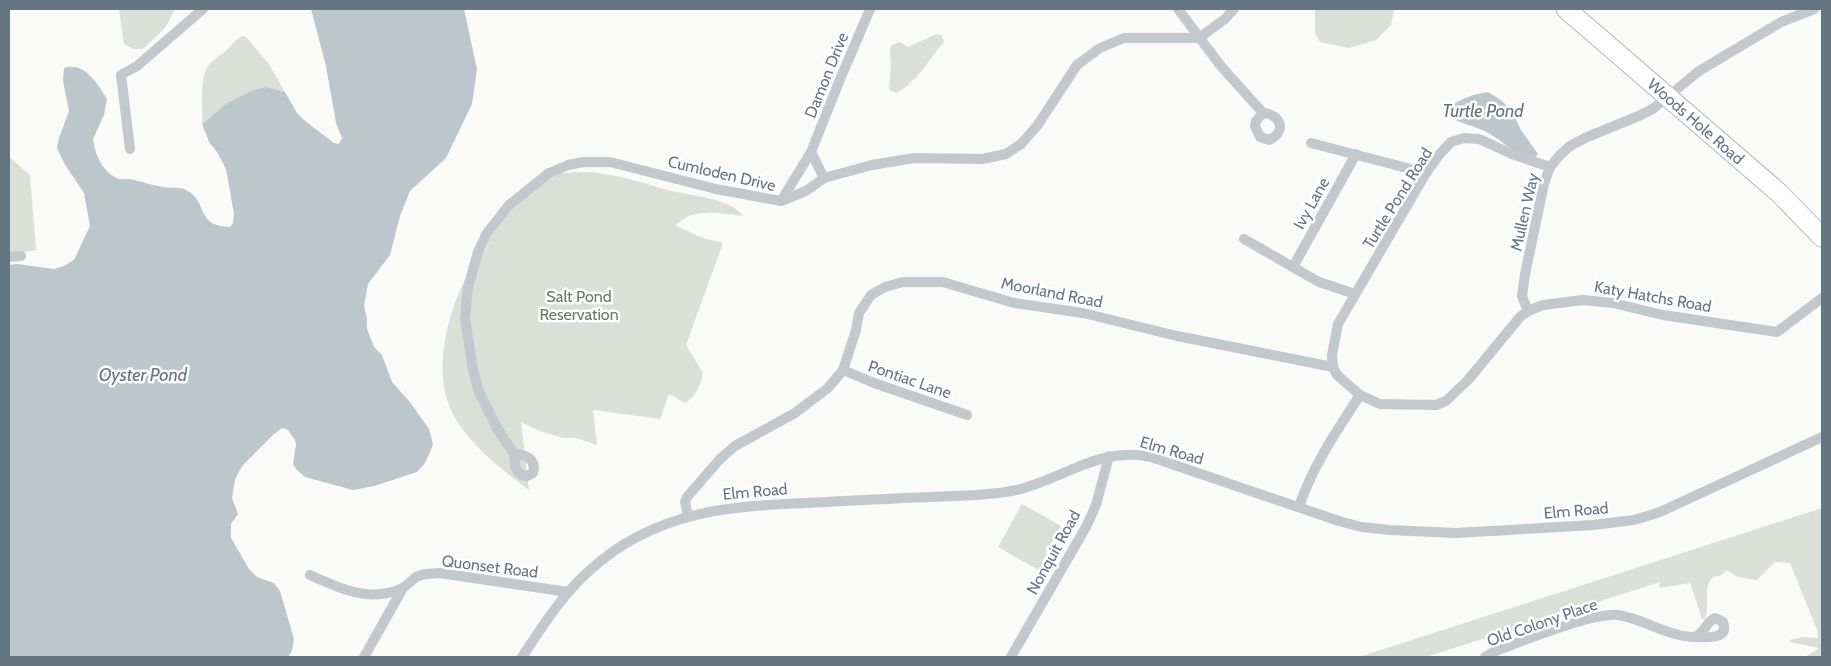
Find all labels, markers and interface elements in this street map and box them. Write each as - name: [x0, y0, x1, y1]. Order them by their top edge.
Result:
- street label: Damon Drive: [801, 30, 852, 121]
- street label: Woods Hole Road: [1644, 74, 1748, 168]
- water label: Turtle Pond: [1442, 100, 1524, 122]
- street label: Turtle Pond Road: [1359, 144, 1436, 252]
- street label: Cumloden Drive: [666, 152, 778, 195]
- street label: Mullen Way: [1506, 171, 1543, 253]
- street label: Ivy Lane: [1289, 174, 1333, 232]
- street label: Moorland Road: [1000, 273, 1104, 312]
- street label: Katy Hatchs Road: [1593, 277, 1713, 316]
- park label: Salt Pond Reservation: [539, 287, 619, 324]
- street label: Pontiac Lane: [866, 356, 954, 403]
- water label: Oyster Pond: [99, 364, 188, 386]
- street label: Elm Road: [1138, 432, 1206, 469]
- street label: Elm Road: [722, 479, 788, 504]
- street label: Elm Road: [1543, 498, 1609, 523]
- street label: Nonquit Road: [1023, 507, 1084, 598]
- street label: Quonset Road: [441, 551, 539, 582]
- street label: Old Colony Place: [1484, 595, 1600, 650]

